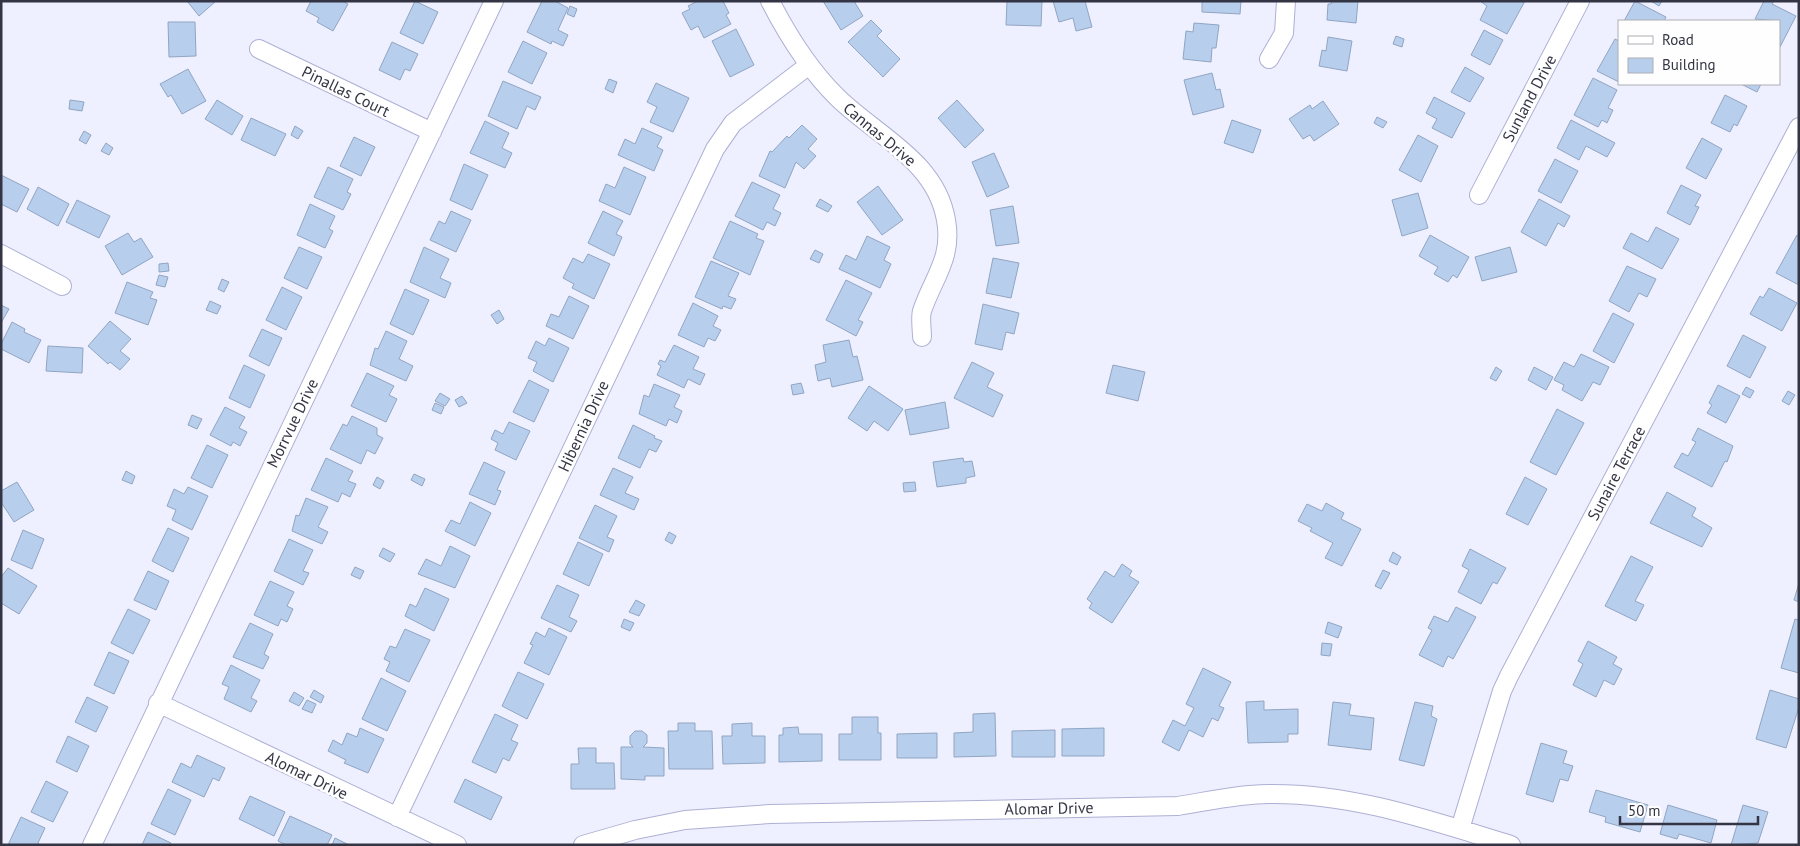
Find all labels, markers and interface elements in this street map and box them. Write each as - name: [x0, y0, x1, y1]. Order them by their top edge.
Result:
- legend: [1618, 20, 1780, 85]
- text: Road: [1662, 30, 1694, 49]
- street label: Sunland Drive: [1498, 51, 1560, 145]
- text: Building: [1662, 55, 1716, 74]
- street label: Pinallas Court: [299, 61, 394, 121]
- street label: Cannas Drive: [839, 98, 921, 170]
- street label: Morrvue Drive: [262, 375, 322, 471]
- street label: Hibernia Drive: [553, 377, 613, 475]
- street label: Sunaire Terrace: [1583, 422, 1649, 524]
- street label: Alomar Drive: [263, 746, 351, 804]
- scale bar: [1620, 794, 1758, 826]
- street label: Alomar Drive: [1004, 797, 1094, 819]
- text: 50 m: [1628, 801, 1661, 820]

